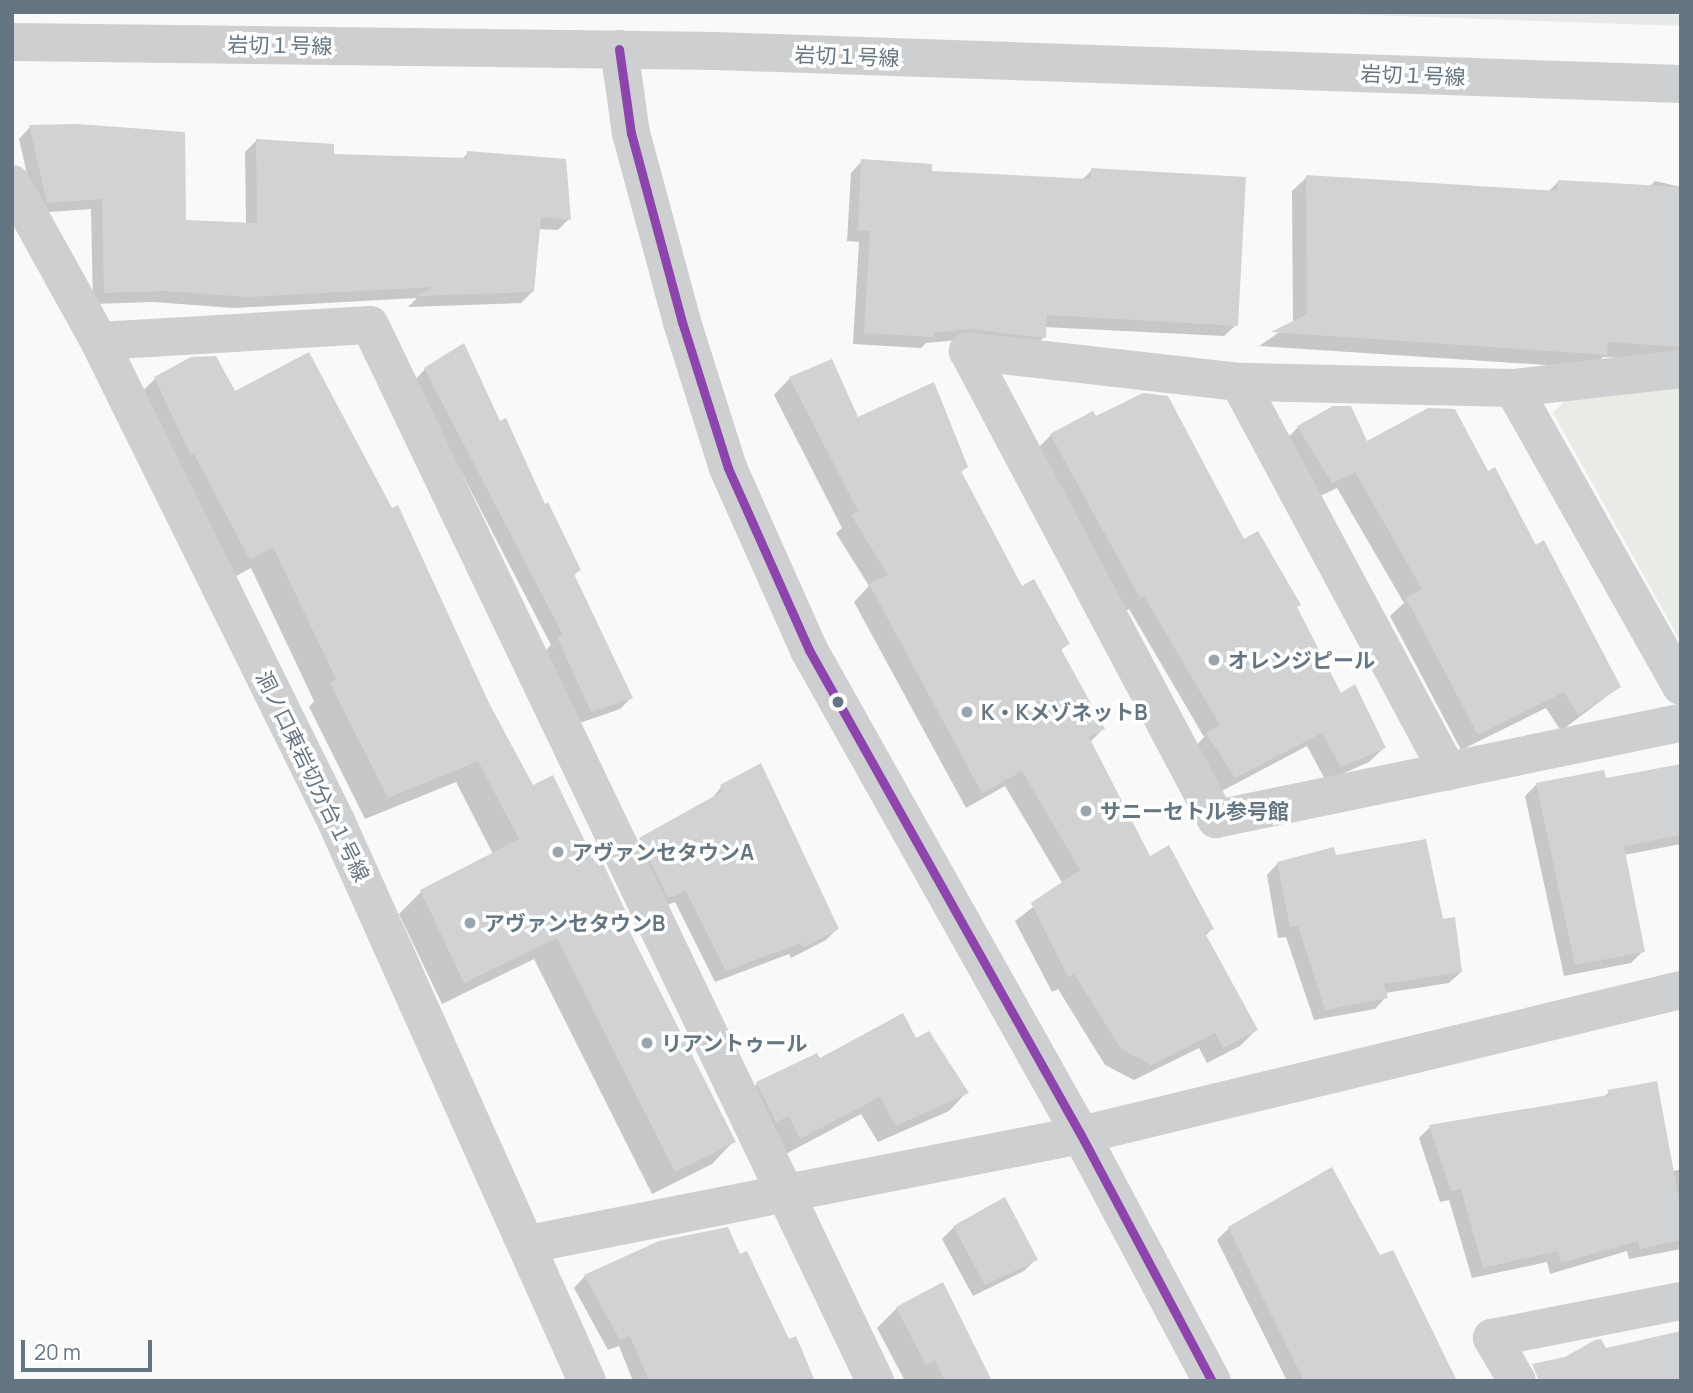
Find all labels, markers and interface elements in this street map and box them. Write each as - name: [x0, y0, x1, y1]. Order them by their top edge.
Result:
- street label: 岩切１号線: [227, 31, 333, 59]
- street label: 岩切１号線: [794, 42, 900, 70]
- street label: 岩切１号線: [1360, 61, 1466, 89]
- place label: オレンジピール: [1228, 647, 1375, 673]
- marker: オレンジピール: [1206, 652, 1222, 668]
- street label: 洞ノ口東岩切分台１号線: [251, 667, 375, 885]
- unlabelled marker: [831, 695, 845, 709]
- place label: K・KメゾネットB: [981, 699, 1147, 725]
- marker: K・KメゾネットB: [959, 704, 975, 720]
- place label: サニーセトル参号館: [1100, 798, 1289, 824]
- marker: サニーセトル参号館: [1078, 803, 1094, 819]
- place label: アヴァンセタウンA: [572, 839, 754, 865]
- marker: アヴァンセタウンA: [550, 844, 566, 860]
- place label: アヴァンセタウンB: [484, 910, 665, 936]
- marker: アヴァンセタウンB: [462, 915, 478, 931]
- place label: リアントゥール: [661, 1030, 808, 1056]
- marker: リアントゥール: [639, 1035, 655, 1051]
- scale bar: [24, 1326, 156, 1370]
- text: 20 m: [34, 1338, 81, 1366]

